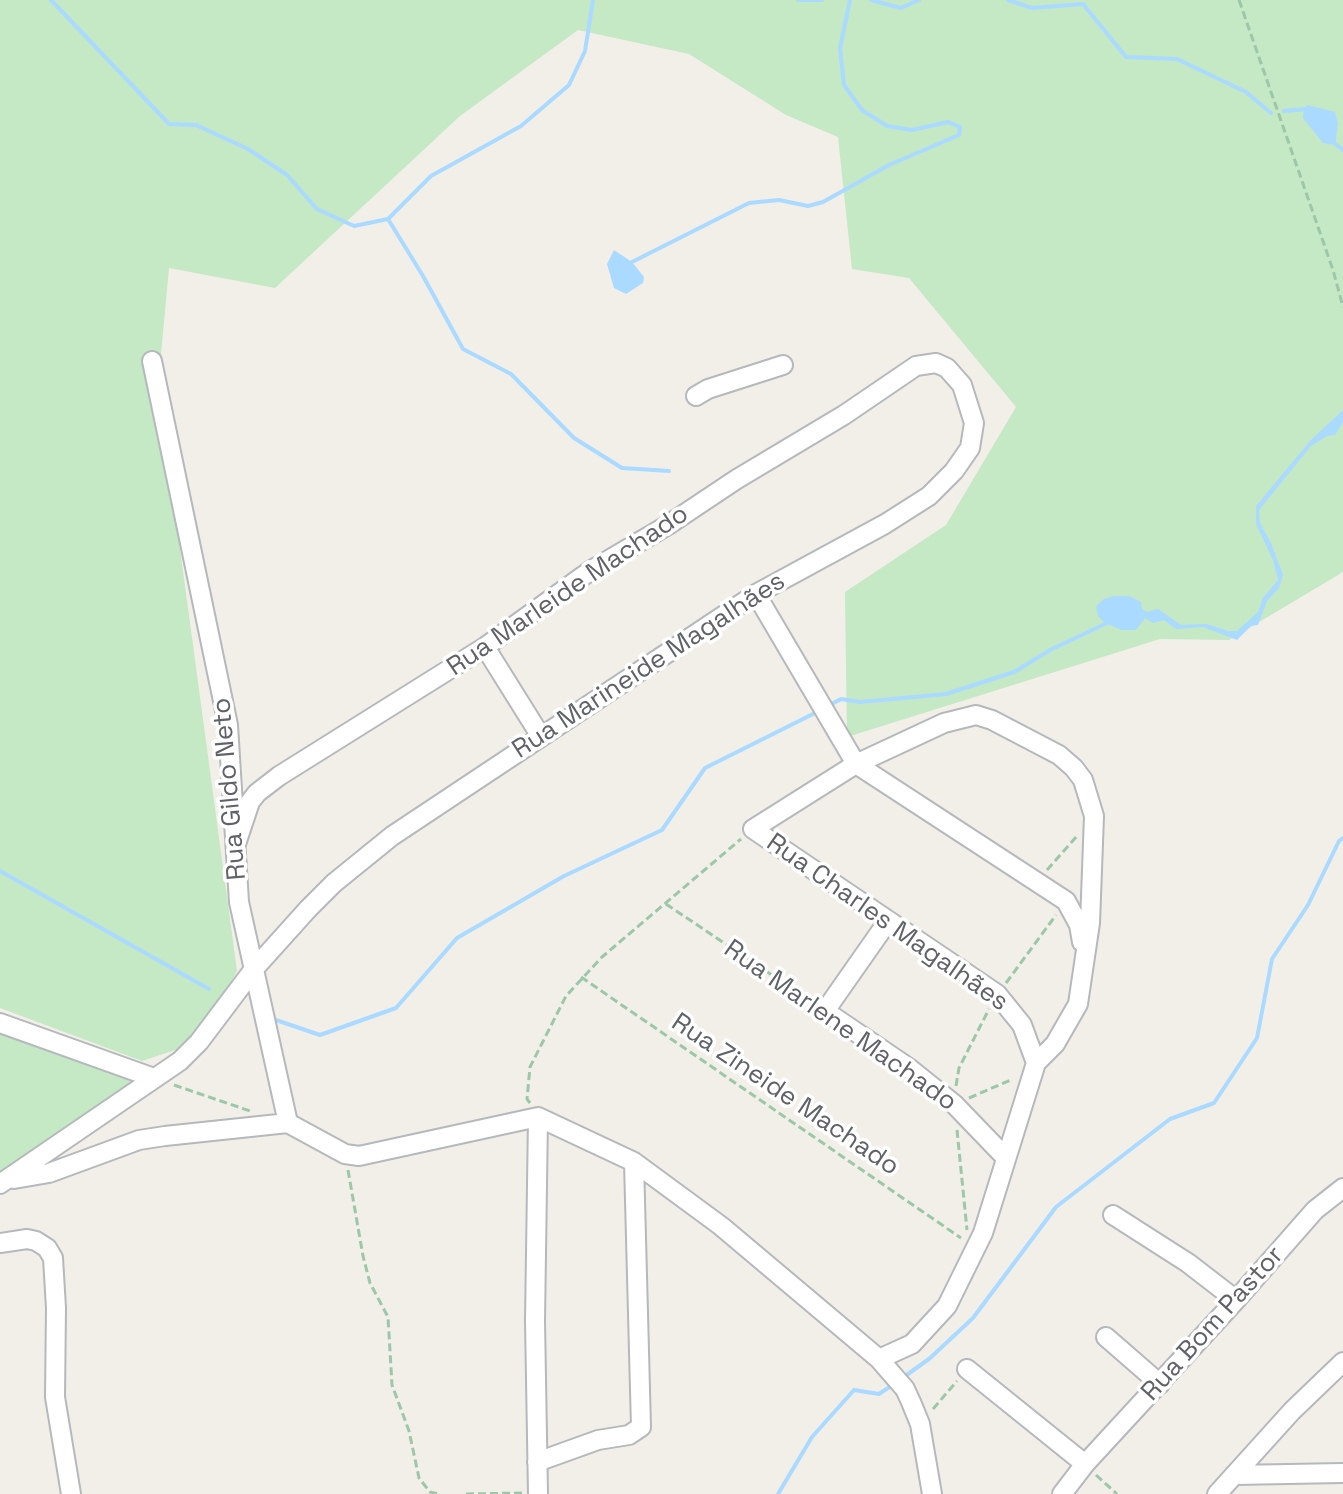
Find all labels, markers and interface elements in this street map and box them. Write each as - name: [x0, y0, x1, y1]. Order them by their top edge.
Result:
- street label: Rua Marleide Machado: [442, 499, 694, 683]
- street label: Rua Marineide Magalhães: [507, 566, 791, 766]
- street label: Rua Gildo Neto: [206, 696, 254, 882]
- street label: Rua Charles Magalhães: [760, 828, 1014, 1018]
- street label: Rua Marlene Machado: [718, 934, 962, 1118]
- street label: Rua Zineide Machado: [665, 1007, 905, 1183]
- street label: Rua Bom Pastor: [1135, 1240, 1291, 1408]

